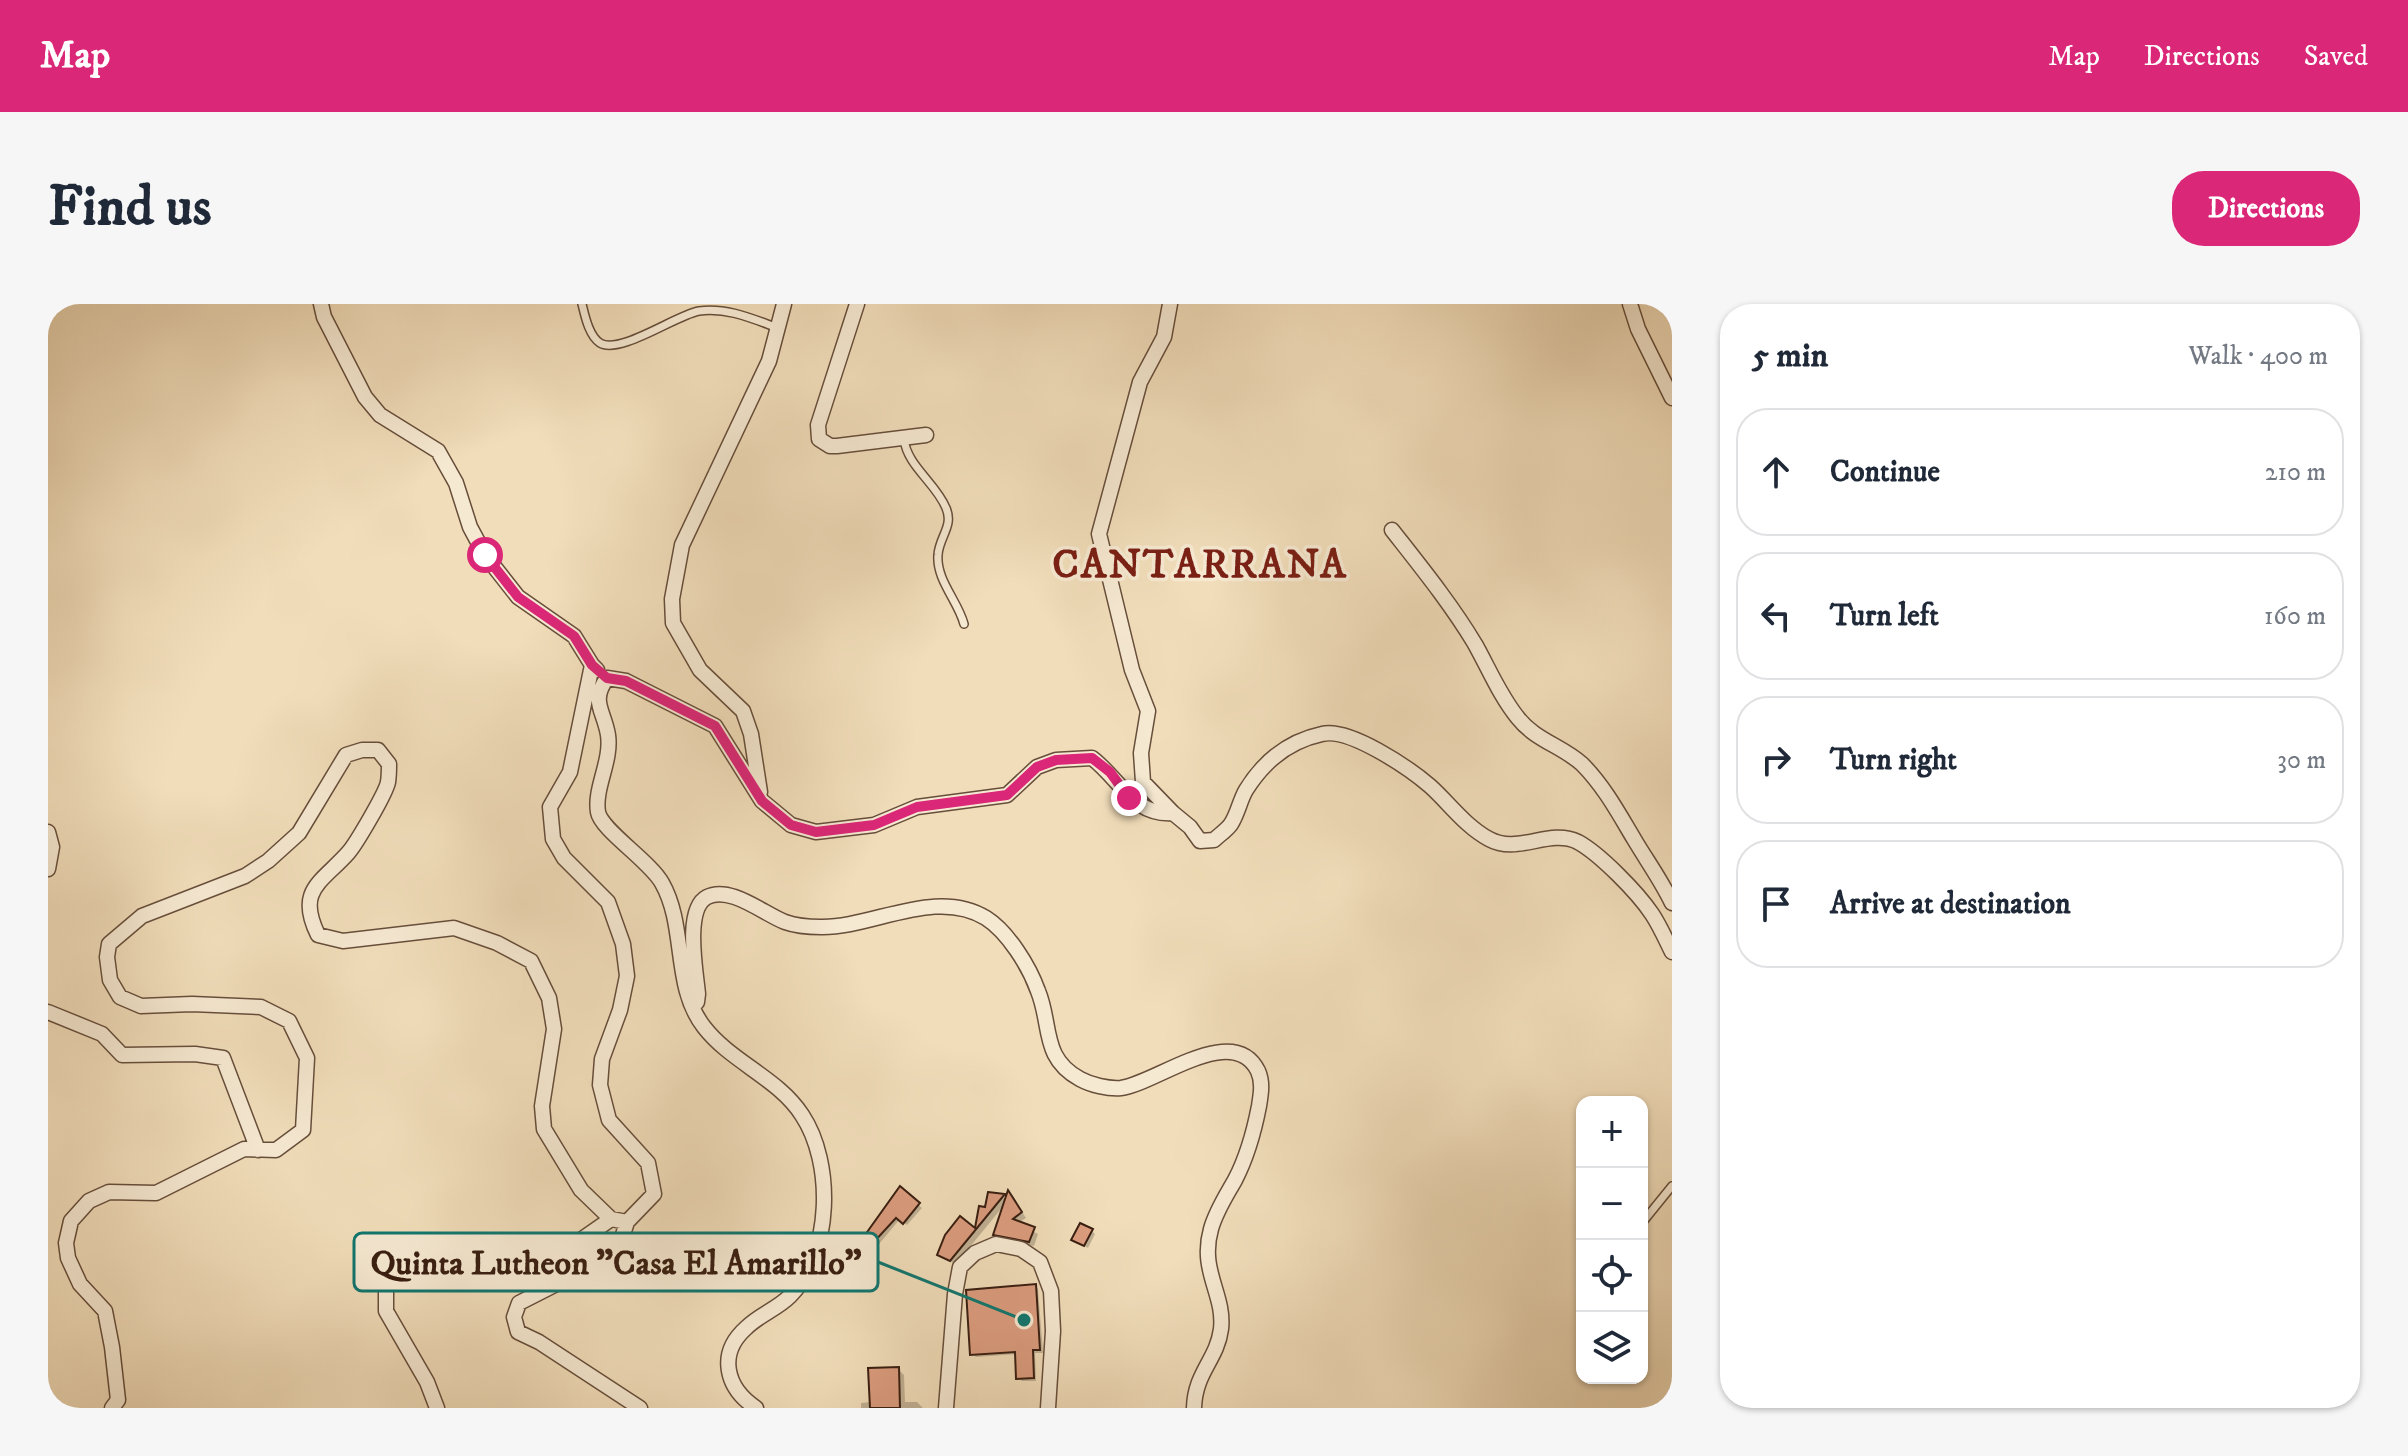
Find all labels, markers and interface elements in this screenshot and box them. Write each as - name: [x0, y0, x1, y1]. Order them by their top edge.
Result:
- text: Map: [40, 32, 110, 80]
- text: Map: [2048, 39, 2100, 74]
- text: Directions: [2144, 39, 2260, 74]
- text: Saved: [2304, 39, 2368, 74]
- button: Directions: [2172, 171, 2360, 246]
- text: Find us: [48, 173, 212, 243]
- text: 5 min: [1752, 335, 1828, 377]
- text: Walk · 400 m: [2189, 340, 2328, 373]
- icon: ahead: [1754, 450, 1798, 494]
- text: Continue: [1830, 454, 1940, 491]
- text: 210 m: [2265, 456, 2326, 489]
- route start: [467, 537, 503, 573]
- district label: CANTARRANA: [1052, 541, 1348, 591]
- icon: left: [1754, 594, 1798, 638]
- text: Turn left: [1830, 598, 1939, 635]
- text: 160 m: [2264, 600, 2326, 633]
- icon: right: [1754, 738, 1798, 782]
- text: Turn right: [1830, 742, 1957, 779]
- text: 30 m: [2277, 744, 2326, 777]
- route end: [1111, 780, 1147, 816]
- icon: arrive: [1754, 882, 1798, 926]
- text: Arrive at destination: [1830, 886, 2071, 923]
- map controls: [1576, 1096, 1648, 1384]
- button: +: [1576, 1096, 1648, 1168]
- button: −: [1576, 1168, 1648, 1240]
- callout: Quinta Lutheon "Casa El Amarillo": [354, 1233, 878, 1291]
- button: locate: [1576, 1240, 1648, 1312]
- text: Quinta Lutheon "Casa El Amarillo": [370, 1243, 862, 1285]
- button: layers: [1576, 1312, 1648, 1384]

